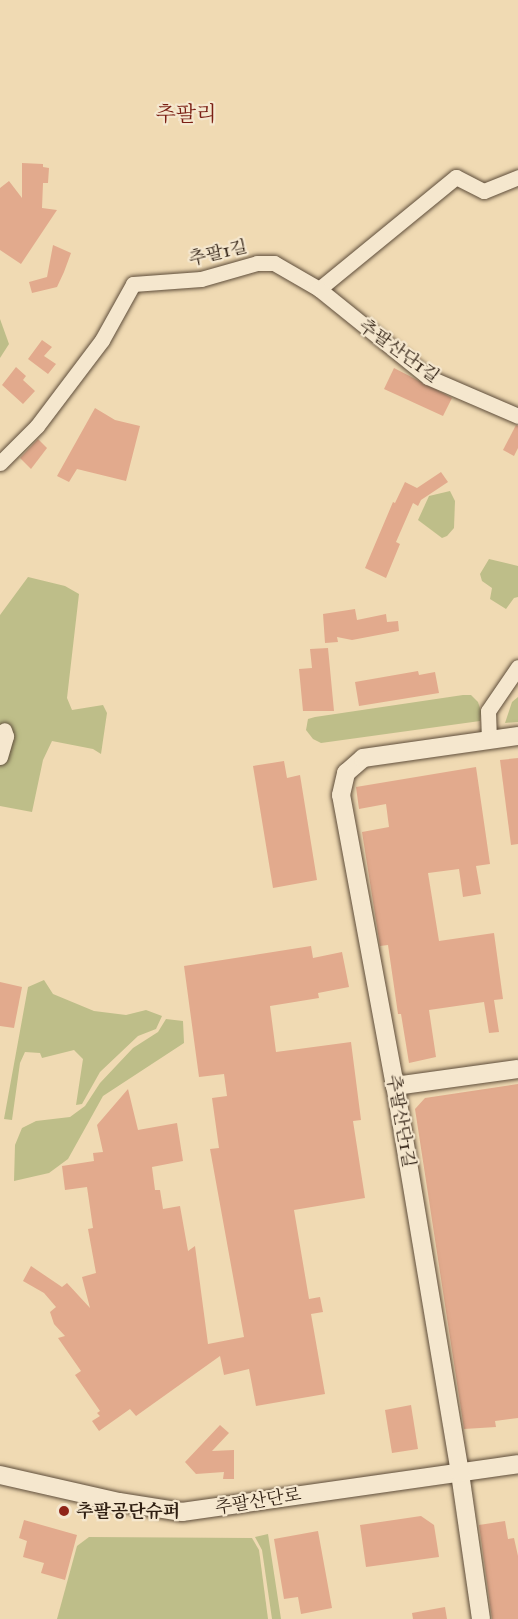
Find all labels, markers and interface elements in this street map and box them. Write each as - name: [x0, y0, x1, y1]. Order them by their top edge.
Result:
- district label: 추팔리: [156, 101, 216, 127]
- street label: 추팔1길: [187, 236, 249, 270]
- street label: 추팔산단1길: [355, 315, 443, 387]
- street label: 추팔산단1길: [382, 1073, 420, 1169]
- street label: 추팔산단로: [213, 1484, 303, 1518]
- place label: 추팔공단슈퍼: [76, 1500, 180, 1522]
- marker: 추팔공단슈퍼: [57, 1504, 71, 1518]

